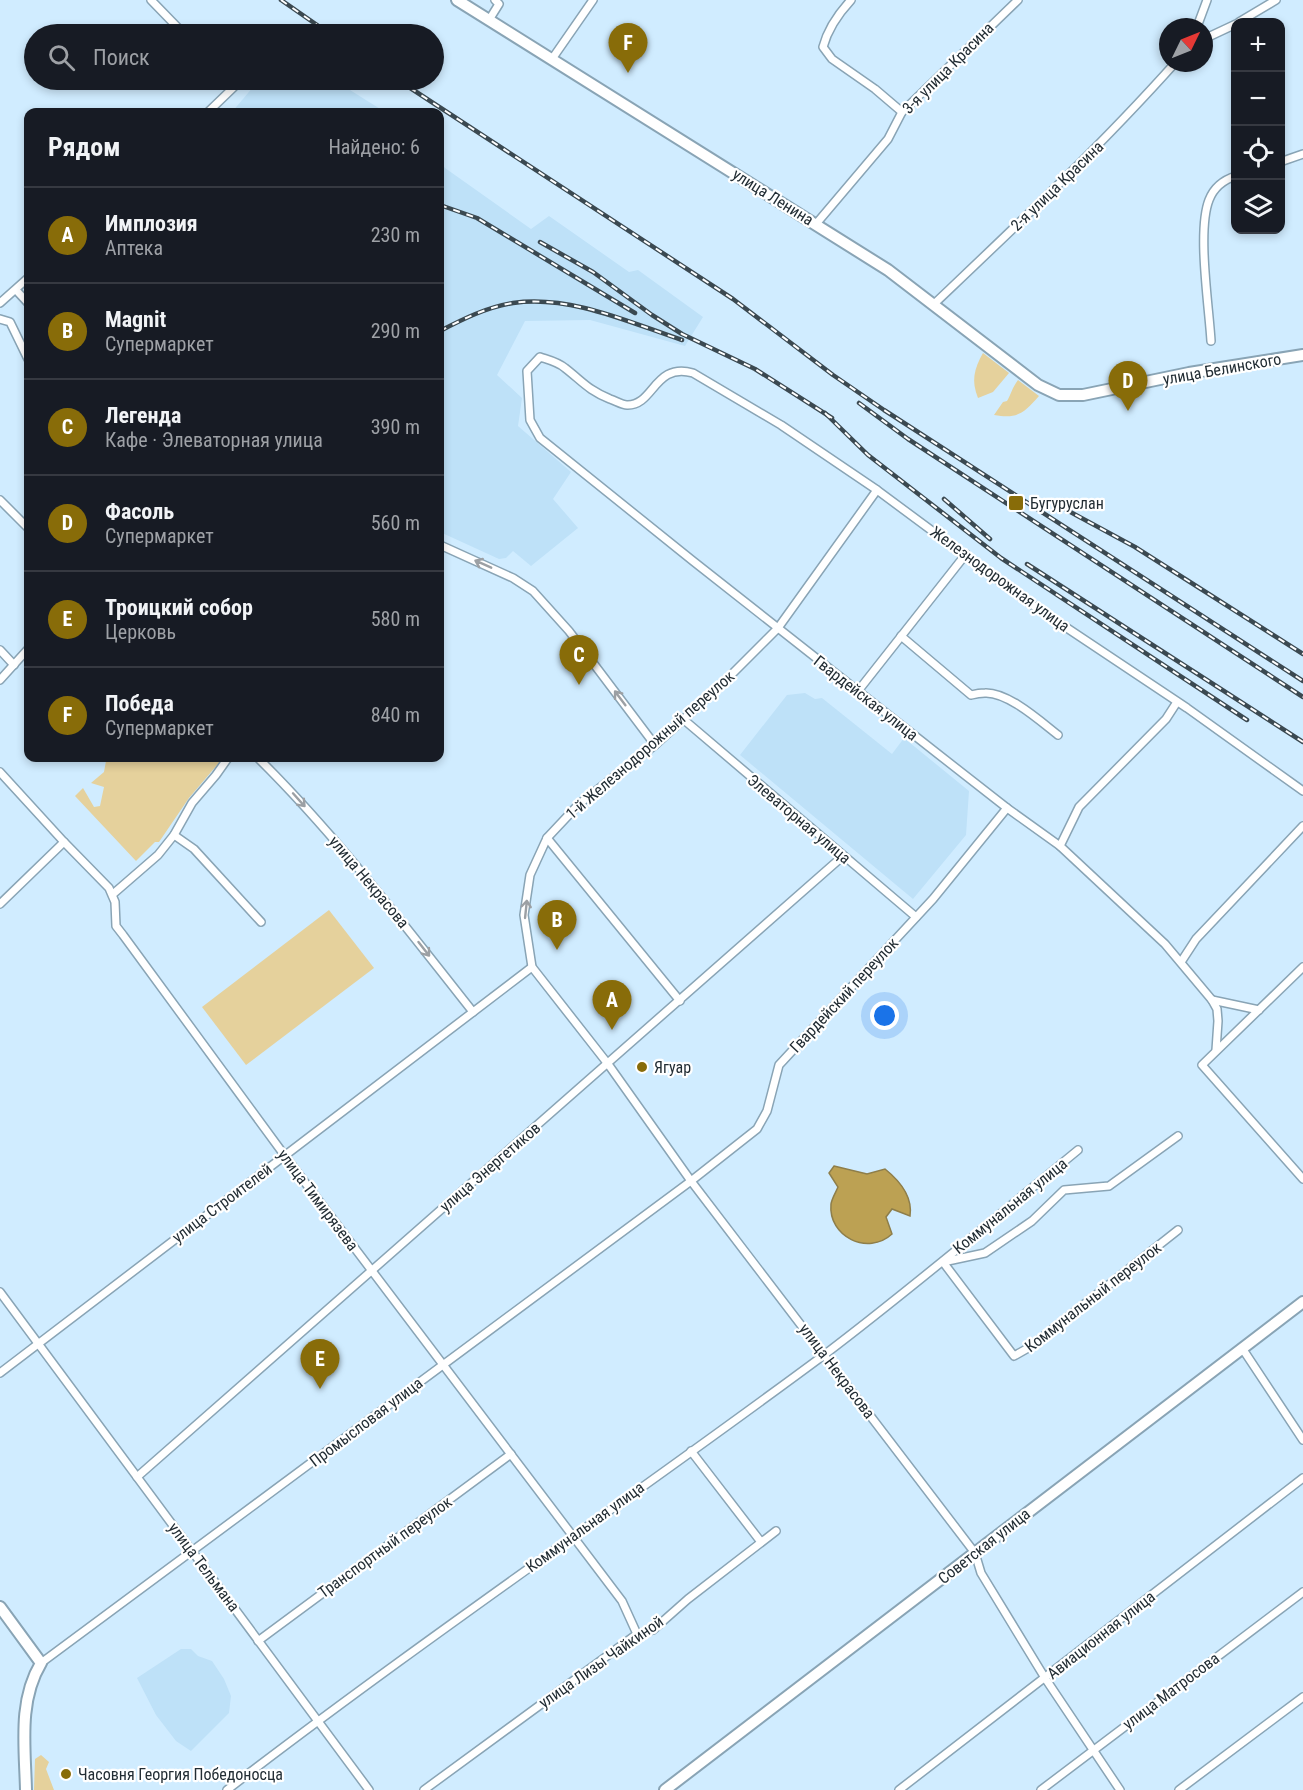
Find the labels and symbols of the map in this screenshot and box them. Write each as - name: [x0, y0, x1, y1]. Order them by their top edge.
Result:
- street label: 3-я улица Красина: [898, 18, 998, 118]
- north arrow: [1159, 18, 1213, 72]
- pin: F: [608, 23, 648, 73]
- street label: 2-я улица Красина: [1007, 137, 1107, 235]
- street label: улица Ленина: [729, 165, 817, 229]
- street label: улица Белинского: [1161, 349, 1283, 389]
- pin: D: [1108, 362, 1148, 411]
- marker: Бугуруслан: [1007, 494, 1025, 512]
- place label: Бугуруслан: [1030, 494, 1104, 513]
- street label: Железнодорожная улица: [927, 522, 1073, 636]
- one-way arrow: [474, 558, 492, 569]
- pin: C: [560, 636, 598, 685]
- street label: Гвардейская улица: [810, 651, 922, 745]
- street label: 1-й Железнодорожный переулок: [562, 666, 738, 823]
- one-way arrow: [613, 690, 626, 706]
- street label: Элеваторная улица: [744, 770, 854, 868]
- one-way arrow: [292, 792, 306, 807]
- street label: улица Некрасова: [325, 832, 413, 932]
- one-way arrow: [521, 900, 532, 919]
- pin: B: [538, 900, 576, 950]
- street label: Гвардейский переулок: [786, 933, 902, 1056]
- one-way arrow: [417, 941, 430, 957]
- pin: A: [592, 980, 632, 1030]
- your location: [870, 1001, 899, 1030]
- place label: Ягуар: [654, 1058, 691, 1077]
- marker: Ягуар: [635, 1060, 649, 1074]
- street label: улица Энергетиков: [436, 1118, 544, 1216]
- street label: улица Тимирязева: [274, 1146, 362, 1254]
- street label: Коммунальная улица: [949, 1154, 1071, 1258]
- street label: улица Строителей: [168, 1159, 276, 1247]
- street label: Коммунальный переулок: [1021, 1238, 1165, 1356]
- street label: улица Некрасова: [795, 1320, 879, 1422]
- pin: E: [300, 1340, 340, 1389]
- street label: Промысловая улица: [306, 1373, 426, 1471]
- street label: Коммунальная улица: [522, 1478, 648, 1576]
- street label: Транспортный переулок: [314, 1492, 456, 1602]
- street label: Советская улица: [934, 1504, 1034, 1588]
- street label: улица Тельмана: [164, 1519, 244, 1615]
- street label: Авиационная улица: [1043, 1587, 1159, 1683]
- street label: улица Лизы Чайкиной: [535, 1612, 667, 1712]
- street label: улица Матросова: [1119, 1649, 1223, 1733]
- place label: Часовня Георгия Победоносца: [78, 1765, 283, 1784]
- marker: Часовня Георгия Победоносца: [59, 1767, 73, 1781]

